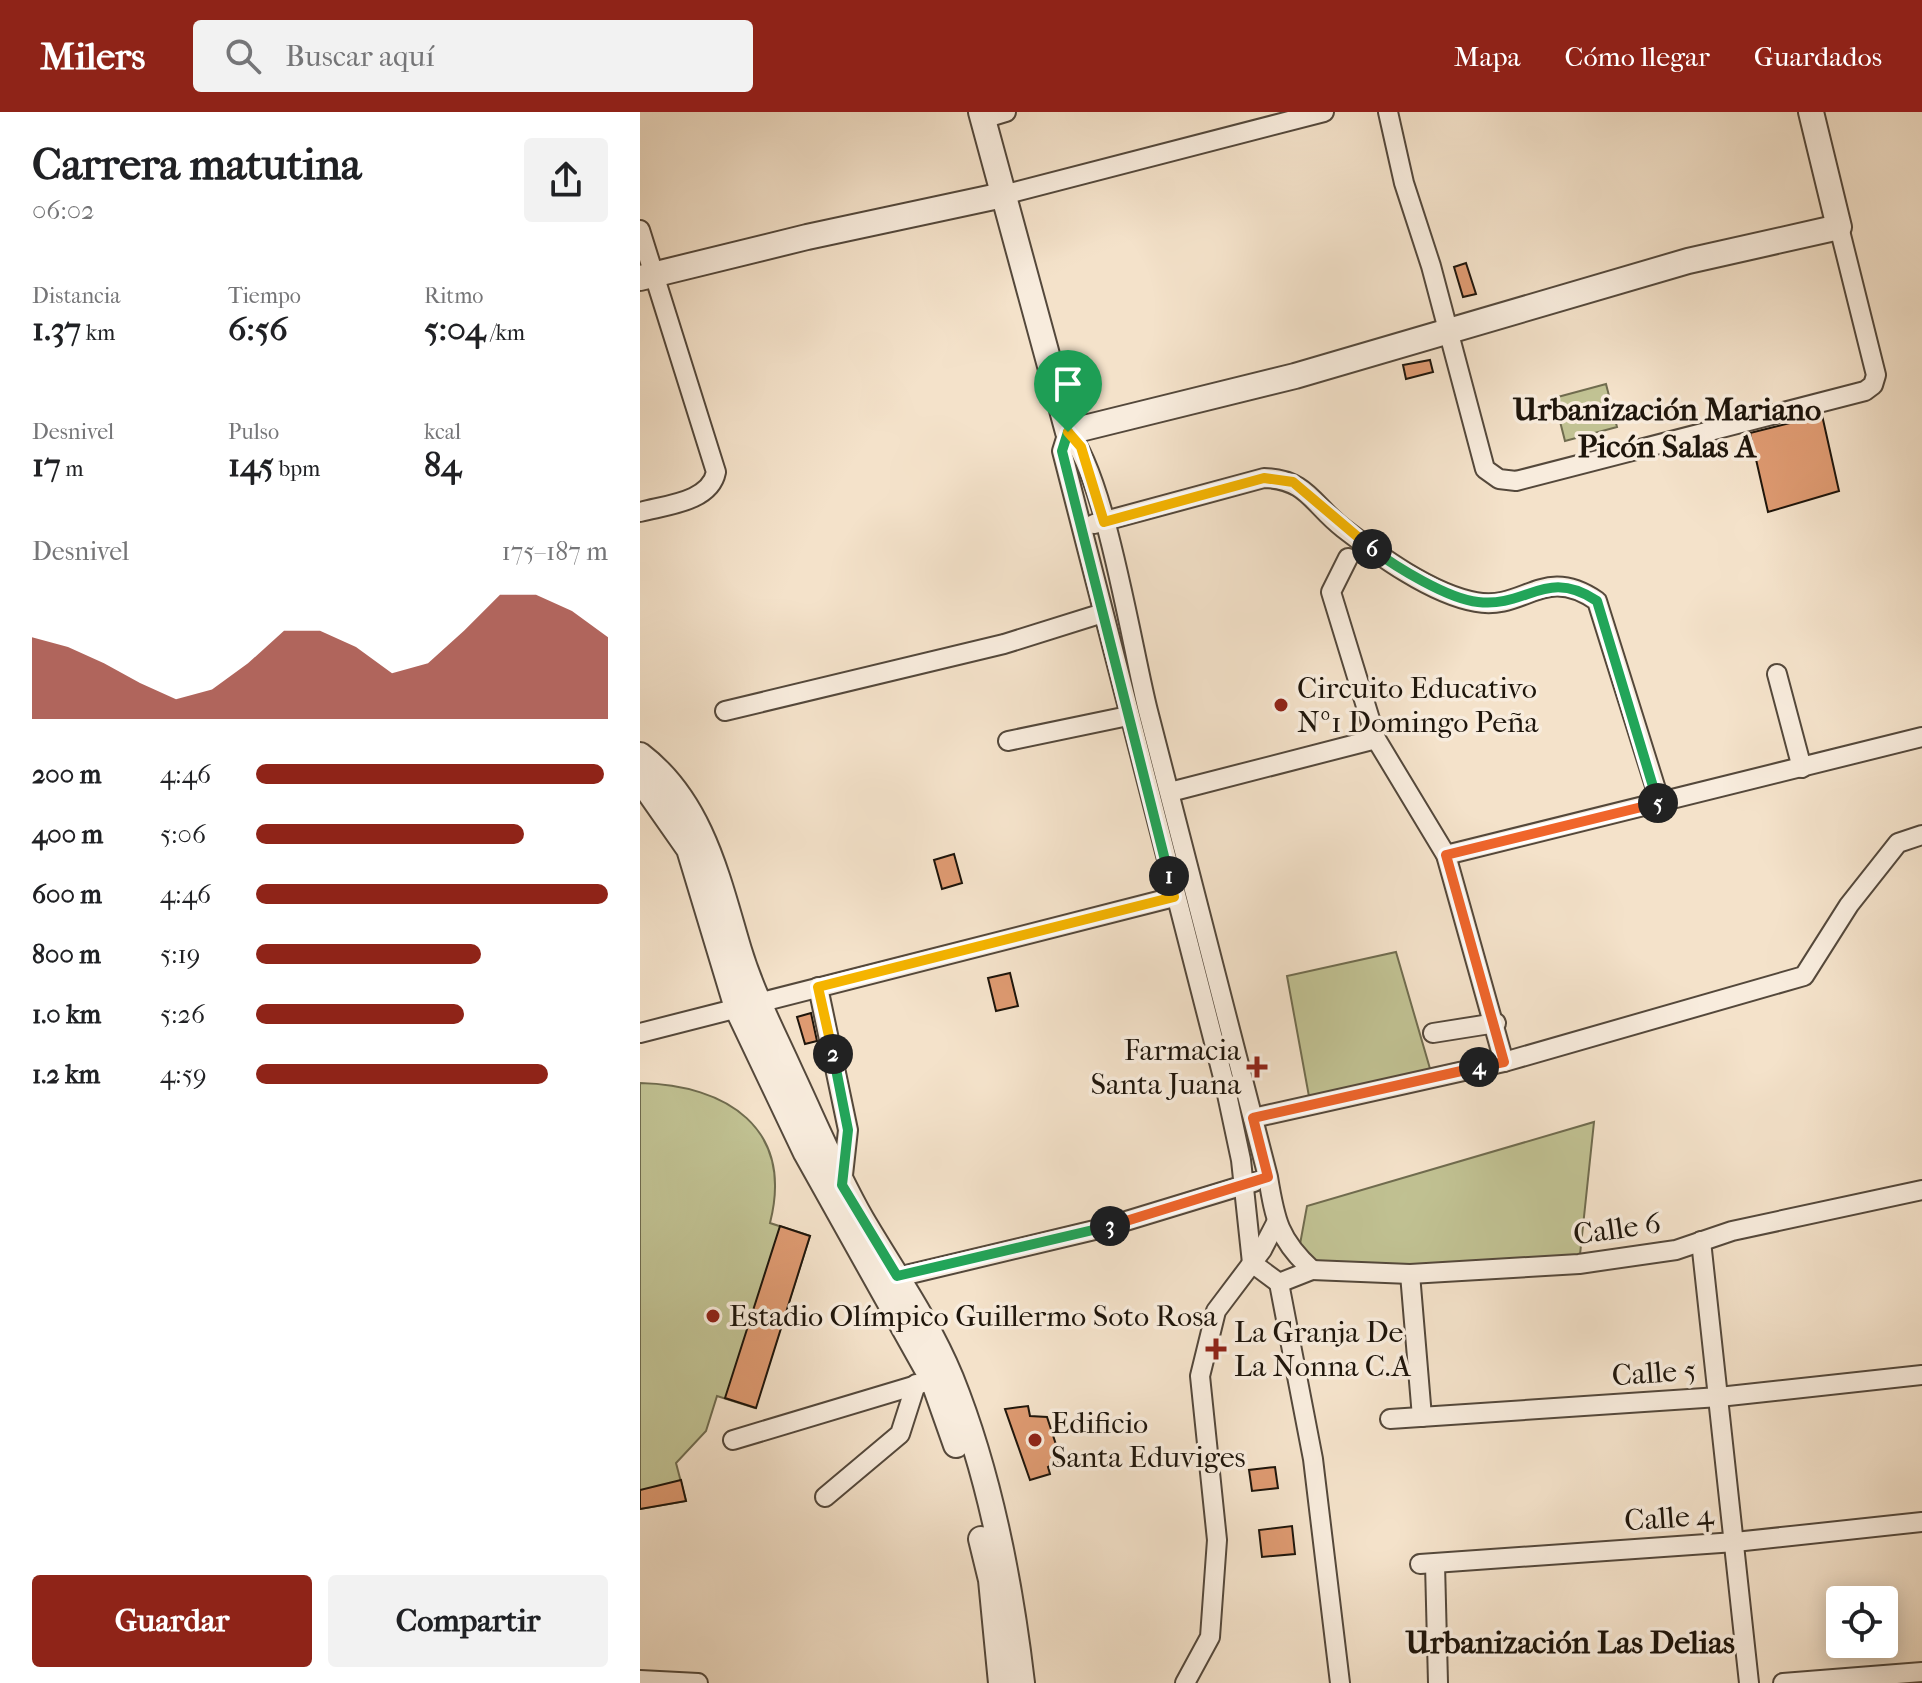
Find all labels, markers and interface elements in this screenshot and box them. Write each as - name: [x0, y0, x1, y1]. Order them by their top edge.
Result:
- search box: [193, 20, 753, 92]
- text: Milers: [40, 34, 145, 79]
- icon: search: [221, 34, 265, 78]
- text: Buscar aquí: [285, 39, 434, 74]
- text: Mapa: [1454, 40, 1521, 73]
- text: Cómo llegar: [1565, 40, 1710, 73]
- text: Guardados: [1754, 40, 1882, 73]
- button: share: [524, 138, 608, 222]
- text: Carrera matutina: [32, 139, 361, 190]
- text: 06:02: [32, 195, 94, 226]
- text: Distancia: [32, 283, 120, 309]
- text: Tiempo: [228, 283, 301, 309]
- text: Ritmo: [424, 283, 484, 309]
- text: 1.37: [32, 309, 81, 349]
- text: 6:56: [228, 309, 288, 349]
- text: 5:04: [424, 309, 485, 349]
- text: km: [81, 320, 115, 346]
- text: /km: [485, 320, 525, 346]
- pin: [1034, 350, 1102, 432]
- icon: arrive: [1046, 362, 1090, 406]
- district label: Urbanización Mariano Picón Salas A: [1513, 391, 1821, 465]
- text: Desnivel: [32, 419, 114, 445]
- text: Pulso: [228, 419, 279, 445]
- text: kcal: [424, 419, 461, 445]
- text: 17: [32, 445, 61, 485]
- text: 145: [228, 445, 274, 485]
- text: 84: [424, 445, 461, 485]
- text: m: [61, 456, 84, 482]
- text: bpm: [274, 456, 320, 482]
- pin: 6: [1352, 529, 1392, 569]
- text: Desnivel: [32, 536, 129, 567]
- text: 175–187 m: [502, 536, 608, 567]
- text: 6: [1366, 536, 1378, 562]
- place label: Circuito Educativo Nº1 Domingo Peña: [1297, 671, 1539, 740]
- marker: Circuito Educativo Nº1 Domingo Peña: [1272, 696, 1290, 714]
- text: 200 m: [32, 759, 101, 790]
- text: 4:46: [160, 759, 211, 790]
- pin: 5: [1638, 783, 1678, 823]
- text: 5: [1653, 790, 1663, 816]
- text: 400 m: [32, 819, 103, 850]
- text: 5:06: [160, 819, 206, 850]
- pin: 1: [1149, 856, 1189, 896]
- text: 1: [1165, 863, 1173, 889]
- text: 600 m: [32, 879, 102, 910]
- text: 4:46: [160, 879, 211, 910]
- text: 800 m: [32, 939, 101, 970]
- text: 5:19: [160, 939, 200, 970]
- text: 1.0 km: [32, 999, 101, 1030]
- text: 5:26: [160, 999, 205, 1030]
- place label: Farmacia Santa Juana: [1091, 1033, 1242, 1102]
- pin: 2: [813, 1034, 853, 1074]
- text: 2: [827, 1041, 839, 1067]
- pin: 4: [1459, 1047, 1499, 1087]
- text: 4: [1473, 1054, 1486, 1080]
- marker: Farmacia Santa Juana: [1248, 1058, 1266, 1076]
- text: 1.2 km: [32, 1059, 100, 1090]
- text: 4:59: [160, 1059, 207, 1090]
- street label: Calle 6: [1571, 1205, 1664, 1252]
- pin: 3: [1090, 1206, 1130, 1246]
- text: 3: [1105, 1213, 1115, 1239]
- place label: Estadio Olímpico Guillermo Soto Rosa: [729, 1299, 1218, 1334]
- marker: Estadio Olímpico Guillermo Soto Rosa: [704, 1307, 722, 1325]
- place label: La Granja De La Nonna C.A: [1234, 1315, 1411, 1384]
- marker: La Granja De La Nonna C.A: [1205, 1338, 1227, 1360]
- street label: Calle 5: [1611, 1353, 1697, 1393]
- place label: Edificio Santa Eduviges: [1051, 1406, 1246, 1475]
- marker: Edificio Santa Eduviges: [1026, 1431, 1044, 1449]
- street label: Calle 4: [1623, 1497, 1716, 1539]
- button: Guardar: [32, 1575, 312, 1667]
- button: Compartir: [328, 1575, 608, 1667]
- map controls: [1826, 1586, 1898, 1658]
- button: locate: [1826, 1586, 1898, 1658]
- district label: Urbanización Las Delias: [1405, 1624, 1735, 1661]

